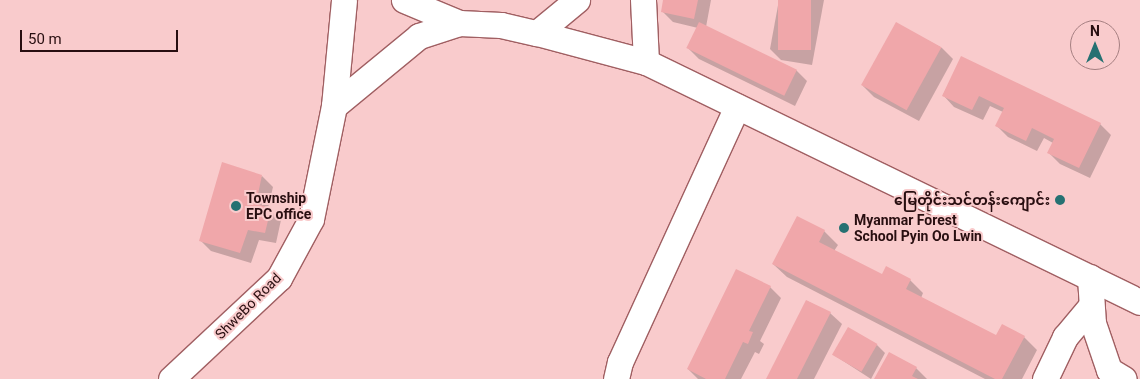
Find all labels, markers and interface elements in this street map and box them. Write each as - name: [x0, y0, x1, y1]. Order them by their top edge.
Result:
- scale bar: [22, 20, 180, 52]
- north arrow: [1070, 20, 1120, 70]
- text: N: [1090, 23, 1100, 39]
- text: 50 m: [28, 30, 62, 48]
- place label: Township EPC office: [246, 190, 311, 222]
- place label: မြေတိုင်းသင်တန်းကျောင်း: [894, 192, 1050, 208]
- marker: မြေတိုင်းသင်တန်းကျောင်း: [1054, 194, 1066, 206]
- marker: Township EPC office: [230, 200, 242, 212]
- place label: Myanmar Forest School Pyin Oo Lwin: [854, 212, 982, 244]
- marker: Myanmar Forest School Pyin Oo Lwin: [838, 222, 850, 234]
- street label: ShweBo Road: [212, 270, 284, 342]

